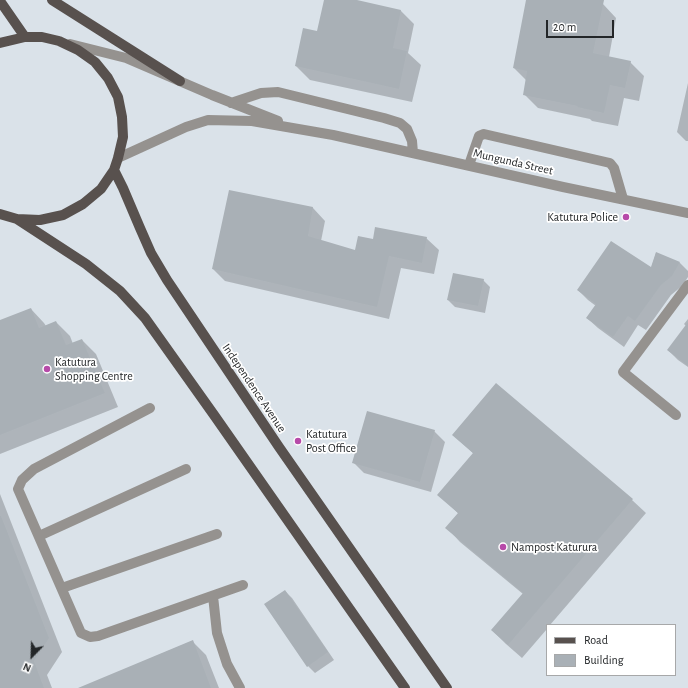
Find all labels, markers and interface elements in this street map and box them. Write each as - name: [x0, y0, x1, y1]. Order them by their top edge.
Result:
- scale bar: [548, 12, 616, 38]
- text: 20 m: [553, 21, 576, 33]
- street label: Mungunda Street: [472, 146, 554, 178]
- place label: Katutura Police: [547, 210, 618, 224]
- marker: Katutura Police: [621, 212, 631, 222]
- street label: Independence Avenue: [219, 341, 289, 435]
- place label: Katutura Shopping Centre: [55, 355, 133, 383]
- marker: Katutura Shopping Centre: [42, 364, 52, 374]
- place label: Katutura Post Office: [306, 427, 356, 455]
- marker: Katutura Post Office: [293, 436, 303, 446]
- place label: Nampost Katurura: [511, 540, 597, 554]
- marker: Nampost Katurura: [498, 542, 508, 552]
- legend: [546, 624, 676, 676]
- text: Road: [584, 634, 608, 646]
- north arrow: [12, 636, 52, 676]
- text: Building: [584, 654, 624, 666]
- text: N: [21, 661, 33, 674]

